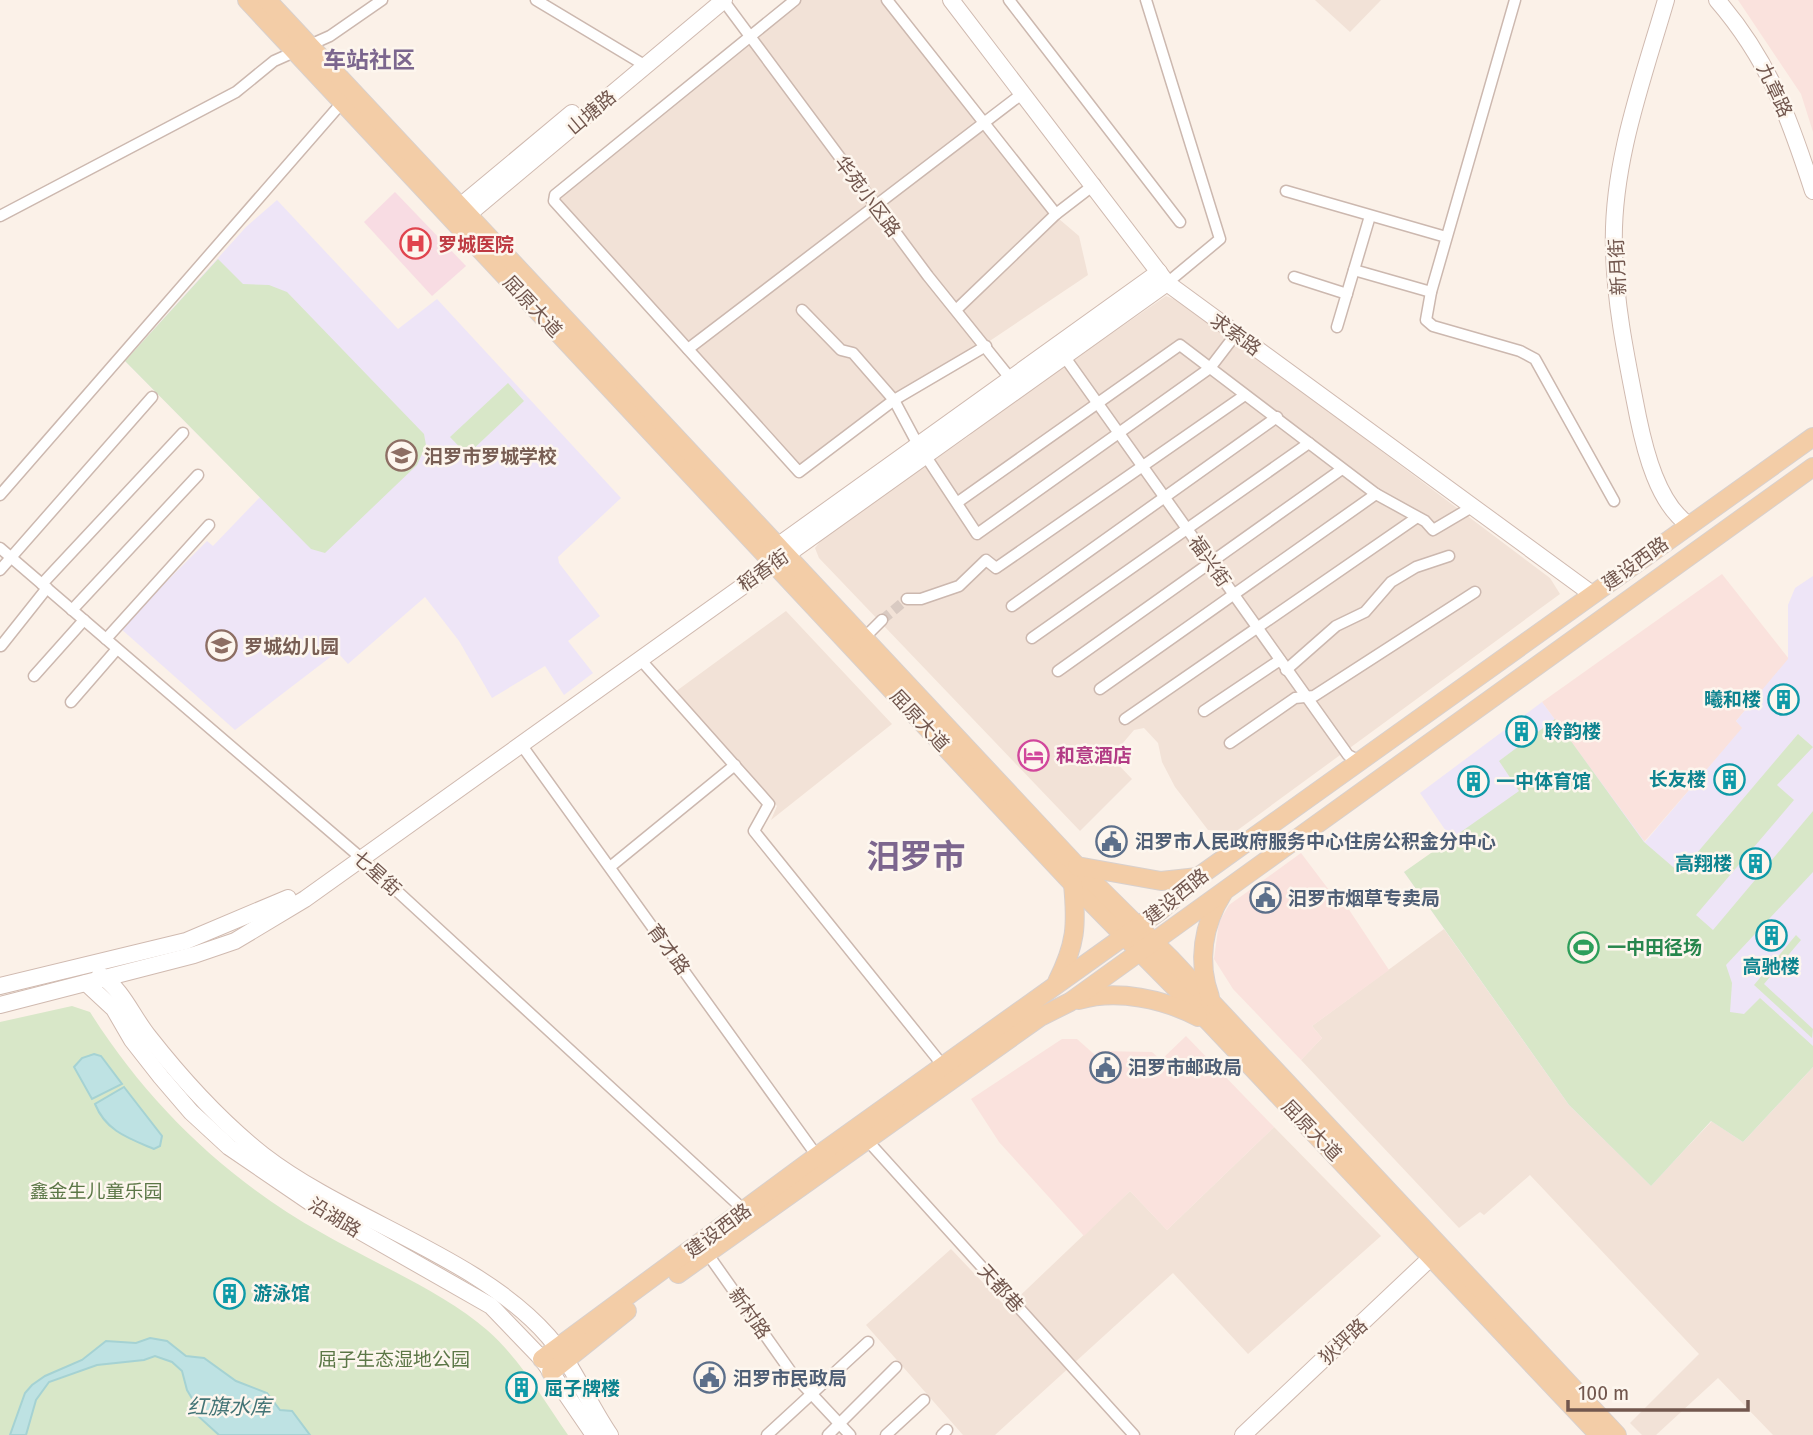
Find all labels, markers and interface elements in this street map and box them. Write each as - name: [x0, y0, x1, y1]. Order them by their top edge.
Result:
- district label: 车站社区: [323, 46, 415, 74]
- street label: 九章路: [1752, 60, 1797, 121]
- street label: 山塘路: [562, 85, 621, 140]
- street label: 华苑小区路: [830, 151, 905, 241]
- hospital icon: 罗城医院: [398, 227, 432, 261]
- place label: 罗城医院: [438, 233, 514, 256]
- street label: 新月街: [1605, 238, 1630, 296]
- street label: 屈原大道: [498, 271, 567, 342]
- street label: 求索路: [1206, 308, 1266, 360]
- school or university icon: 汨罗市罗城学校: [384, 439, 418, 473]
- place label: 汨罗市罗城学校: [424, 445, 557, 468]
- street label: 福兴街: [1184, 531, 1235, 591]
- street label: 建设西路: [1598, 532, 1673, 595]
- street label: 稻香街: [733, 545, 793, 596]
- school or university icon: 罗城幼儿园: [204, 629, 238, 663]
- place label: 罗城幼儿园: [244, 635, 339, 658]
- building icon: 曦和楼: [1767, 682, 1801, 716]
- street label: 屈原大道: [885, 685, 954, 756]
- place label: 曦和楼: [1704, 688, 1761, 711]
- building icon: 聆韵楼: [1504, 714, 1538, 748]
- place label: 聆韵楼: [1544, 720, 1601, 743]
- hotel icon: 和意酒店: [1016, 738, 1050, 772]
- place label: 和意酒店: [1056, 744, 1132, 767]
- building icon: 长友楼: [1712, 762, 1746, 796]
- building icon: 一中体育馆: [1456, 764, 1490, 798]
- place label: 长友楼: [1649, 768, 1706, 791]
- place label: 一中体育馆: [1496, 770, 1591, 793]
- public building icon: 汨罗市人民政府服务中心住房公积金分中心: [1095, 824, 1129, 858]
- place label: 汨罗市人民政府服务中心住房公积金分中心: [1135, 830, 1496, 853]
- district label: 汨罗市: [867, 837, 966, 877]
- street label: 七星街: [348, 846, 406, 901]
- building icon: 高翔楼: [1738, 846, 1772, 880]
- place label: 高翔楼: [1675, 852, 1732, 875]
- street label: 建设西路: [1140, 864, 1213, 929]
- public building icon: 汨罗市烟草专卖局: [1248, 881, 1282, 915]
- place label: 汨罗市烟草专卖局: [1288, 887, 1440, 910]
- building icon: 高驰楼: [1754, 918, 1788, 952]
- street label: 育才路: [643, 919, 695, 979]
- sports icon: 一中田径场: [1567, 930, 1601, 964]
- place label: 一中田径场: [1607, 936, 1702, 959]
- place label: 高驰楼: [1742, 955, 1800, 978]
- public building icon: 汨罗市邮政局: [1088, 1050, 1122, 1084]
- place label: 汨罗市邮政局: [1128, 1056, 1242, 1079]
- street label: 屈原大道: [1277, 1095, 1346, 1166]
- park label: 鑫金生儿童乐园: [29, 1180, 163, 1203]
- street label: 沿湖路: [304, 1193, 365, 1242]
- street label: 建设西路: [681, 1198, 756, 1262]
- street label: 天都巷: [973, 1259, 1028, 1317]
- building icon: 游泳馆: [213, 1276, 247, 1310]
- place label: 游泳馆: [253, 1282, 310, 1305]
- street label: 新村路: [724, 1283, 775, 1343]
- street label: 狄坪路: [1315, 1314, 1372, 1369]
- park label: 屈子生态湿地公园: [318, 1348, 470, 1371]
- public building icon: 汨罗市民政局: [693, 1361, 727, 1395]
- place label: 汨罗市民政局: [733, 1367, 847, 1390]
- scale bar: [1568, 1368, 1748, 1412]
- building icon: 屈子牌楼: [504, 1371, 538, 1405]
- place label: 屈子牌楼: [544, 1377, 620, 1400]
- text: 100 m: [1578, 1380, 1629, 1406]
- water label: 红旗水库: [187, 1394, 274, 1420]

